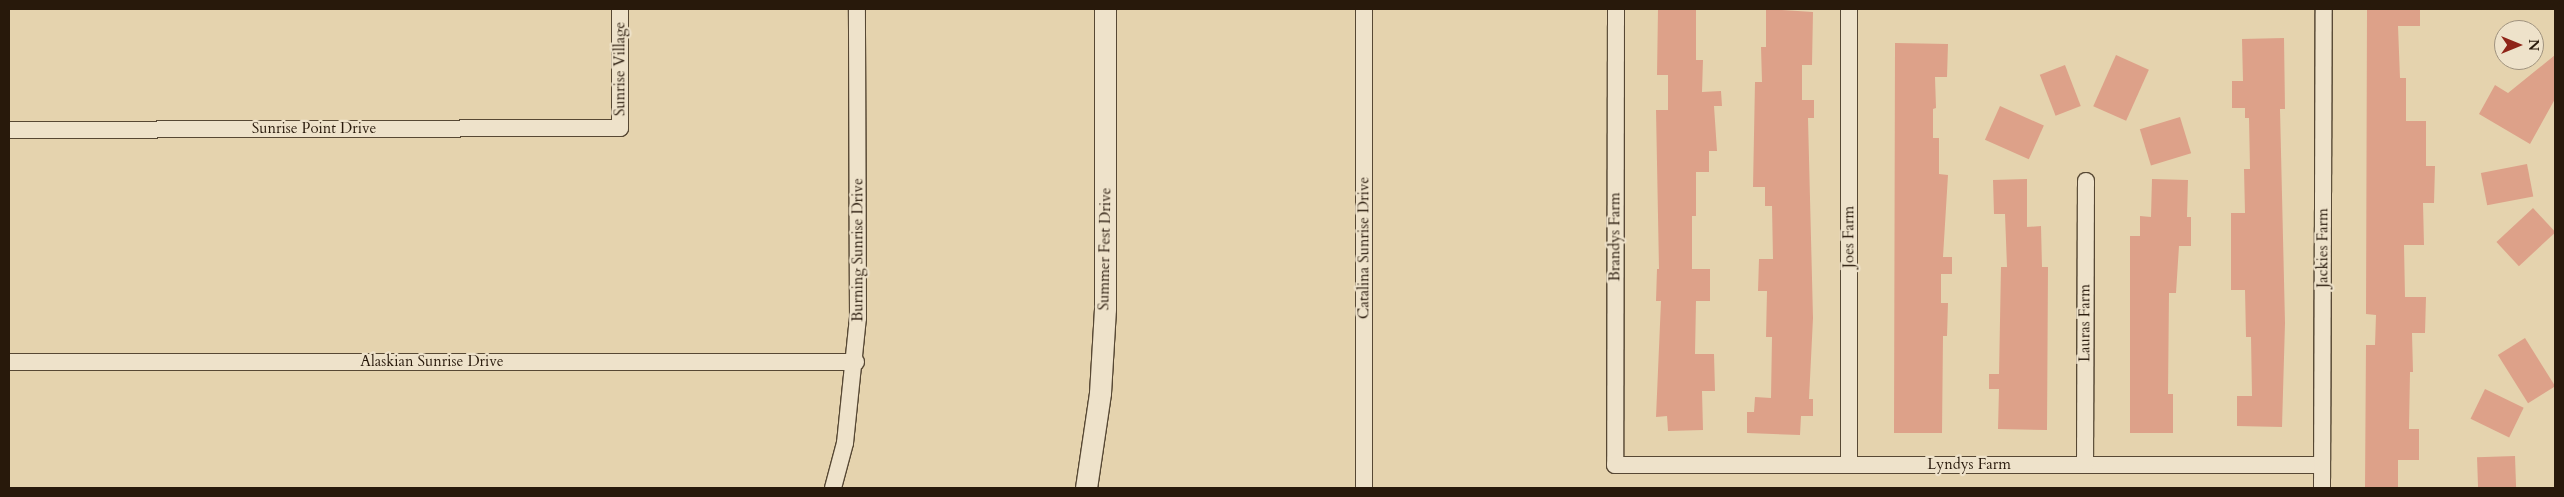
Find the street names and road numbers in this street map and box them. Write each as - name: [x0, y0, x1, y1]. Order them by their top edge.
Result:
- street label: Sunrise Village: [611, 22, 629, 116]
- street label: Sunrise Point Drive: [252, 120, 376, 138]
- street label: Catalina Sunrise Drive: [1355, 177, 1373, 319]
- street label: Burning Sunrise Drive: [849, 178, 867, 322]
- street label: Summer Fest Drive: [1095, 187, 1115, 311]
- street label: Brandys Farm: [1606, 193, 1624, 281]
- street label: Joes Farm: [1840, 206, 1858, 268]
- street label: Jackies Farm: [2314, 208, 2332, 288]
- street label: Lauras Farm: [2076, 284, 2094, 362]
- street label: Alaskian Sunrise Drive: [360, 353, 504, 371]
- street label: Lyndys Farm: [1927, 456, 2011, 474]

